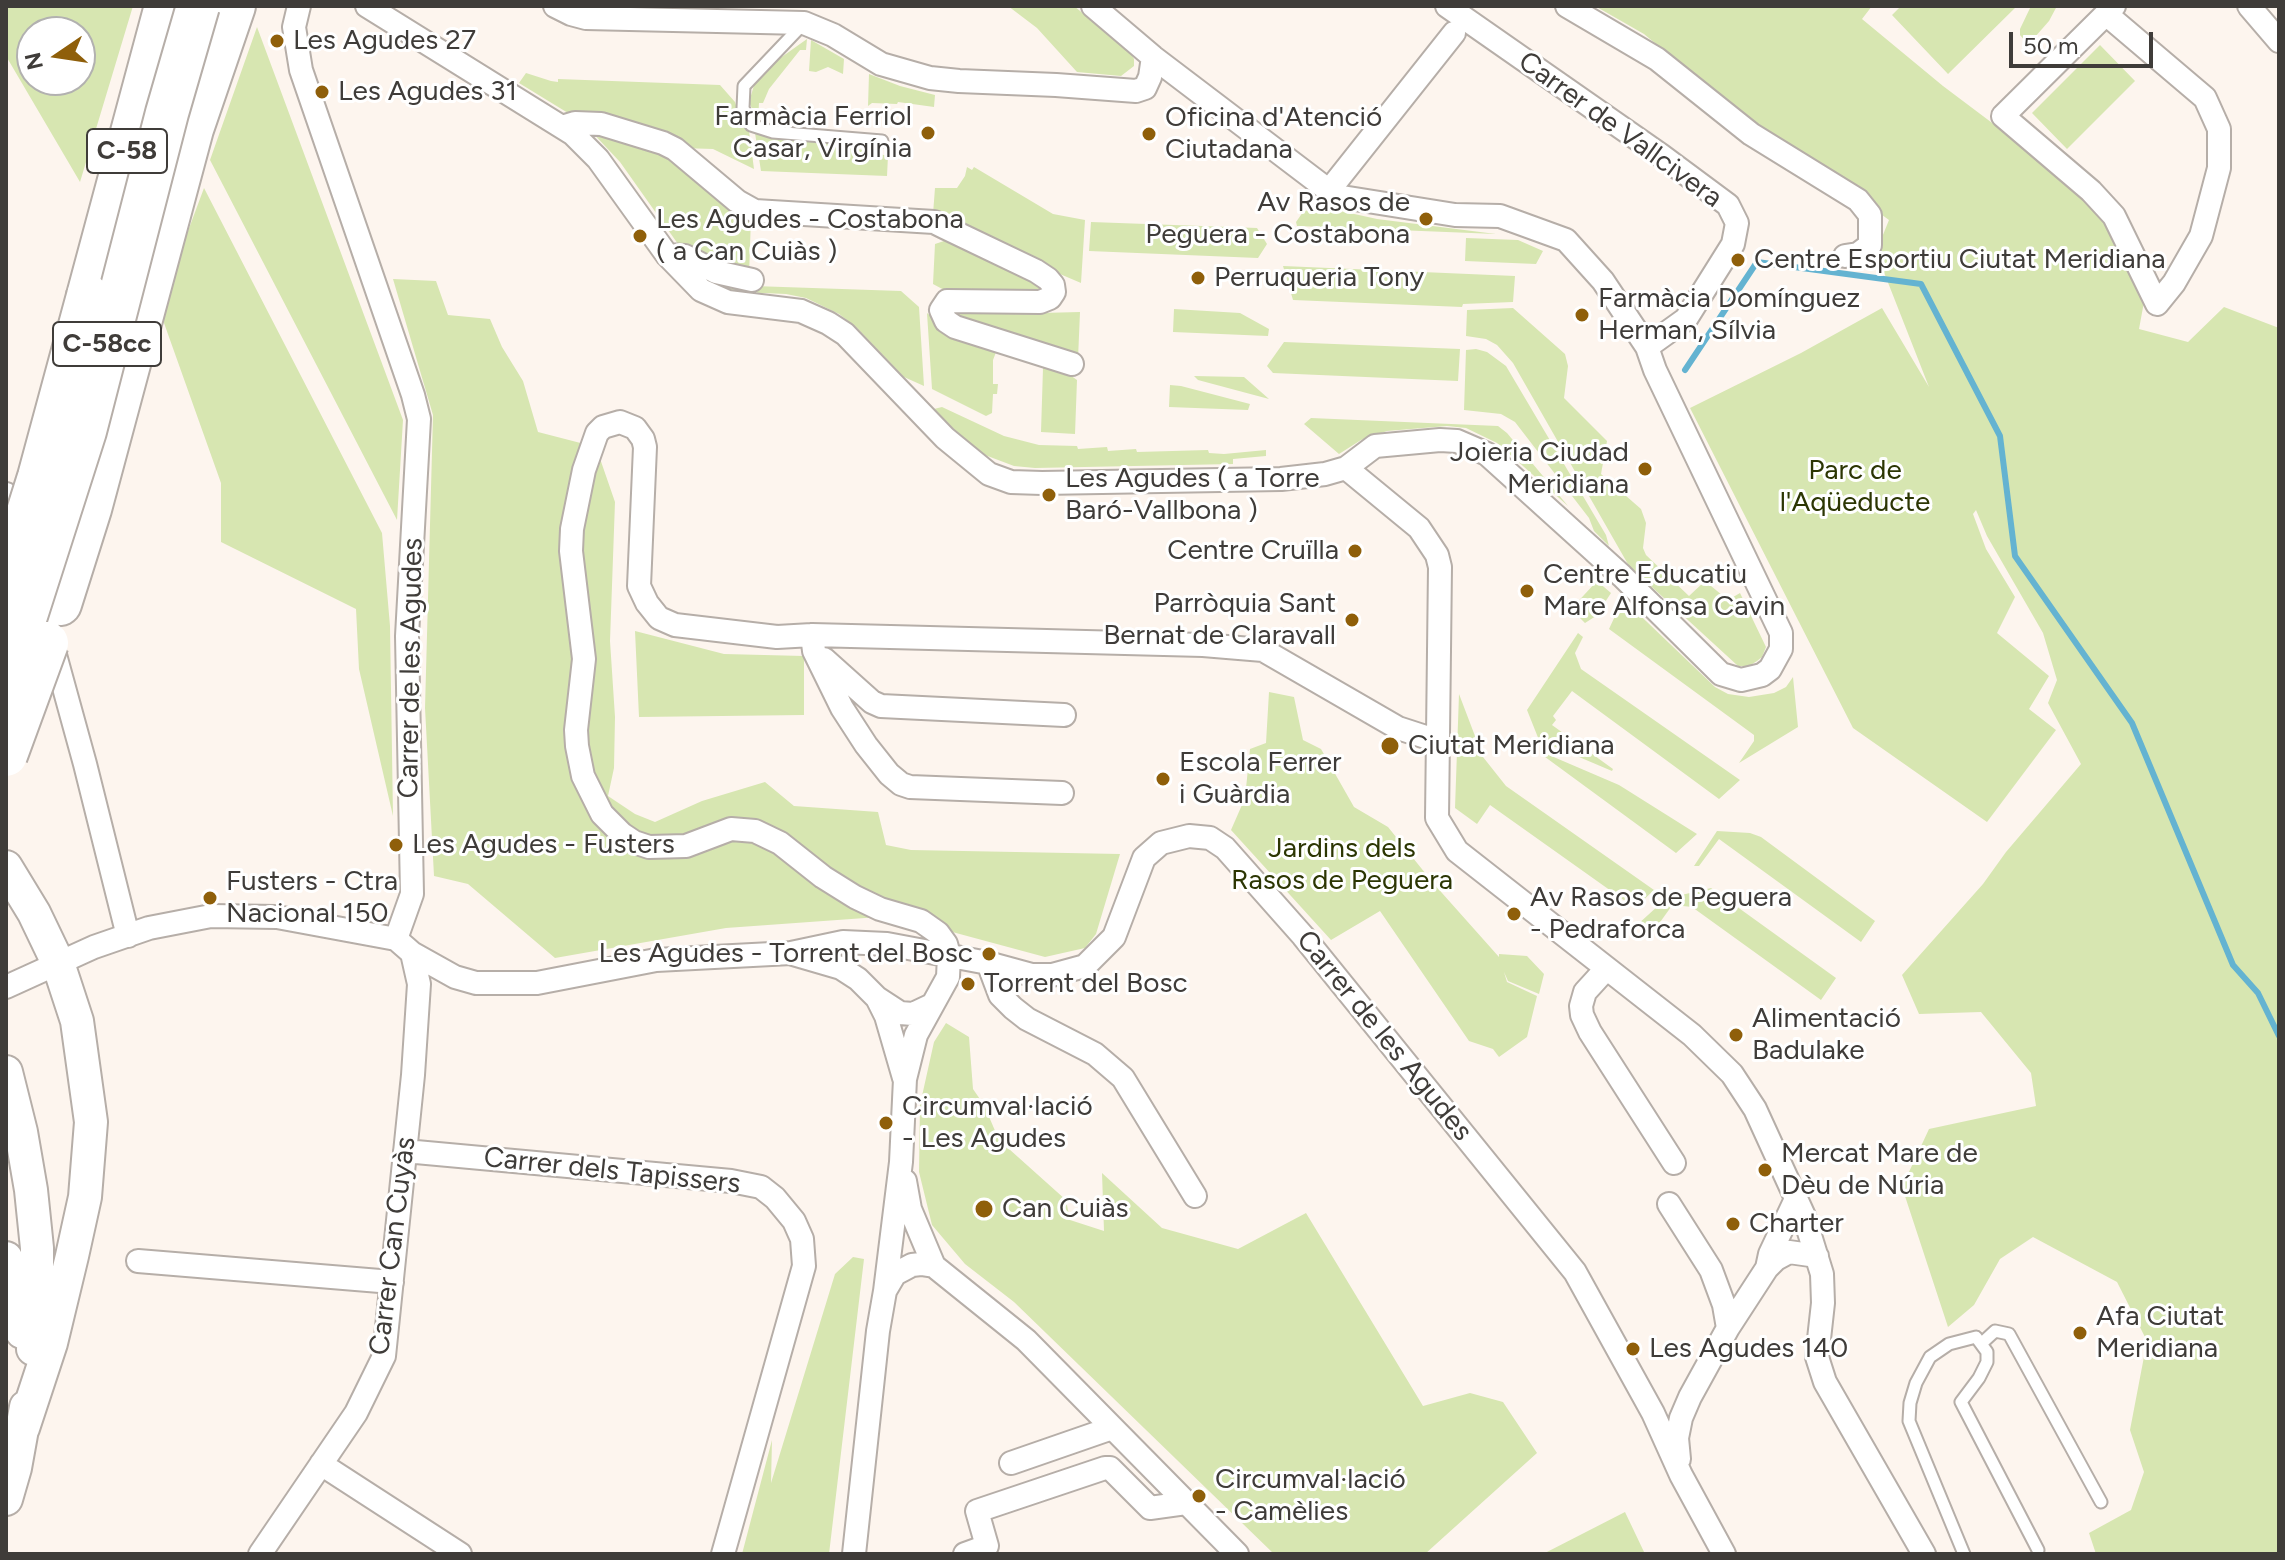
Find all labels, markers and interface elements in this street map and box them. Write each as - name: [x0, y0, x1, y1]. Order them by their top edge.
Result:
- north arrow: [16, 16, 96, 96]
- scale bar: [2013, 16, 2157, 66]
- place label: Les Agudes 27: [293, 24, 476, 58]
- text: 50 m: [2023, 31, 2079, 60]
- marker: Les Agudes 27: [268, 32, 286, 50]
- street label: Carrer de Vallcivera: [1512, 45, 1728, 215]
- text: N: [19, 50, 49, 72]
- place label: Les Agudes 31: [338, 75, 517, 109]
- marker: Les Agudes 31: [313, 83, 331, 101]
- place label: Farmàcia Ferriol Casar, Virgínia: [714, 100, 912, 166]
- place label: Oficina d'Atenció Ciutadana: [1165, 101, 1382, 167]
- marker: Farmàcia Ferriol Casar, Virgínia: [919, 124, 937, 142]
- marker: Oficina d'Atenció Ciutadana: [1140, 125, 1158, 143]
- road number: C-58: [87, 129, 167, 173]
- place label: Av Rasos de Peguera - Costabona: [1145, 186, 1410, 252]
- place label: Les Agudes - Costabona ( a Can Cuiàs ): [656, 203, 964, 269]
- marker: Av Rasos de Peguera - Costabona: [1417, 210, 1435, 228]
- marker: Les Agudes - Costabona ( a Can Cuiàs ): [631, 227, 649, 245]
- place label: Centre Esportiu Ciutat Meridiana: [1754, 243, 2165, 277]
- marker: Centre Esportiu Ciutat Meridiana: [1729, 251, 1747, 269]
- place label: Perruqueria Tony: [1214, 261, 1424, 295]
- marker: Perruqueria Tony: [1189, 269, 1207, 287]
- place label: Farmàcia Domínguez Herman, Sílvia: [1598, 282, 1860, 348]
- marker: Farmàcia Domínguez Herman, Sílvia: [1573, 306, 1591, 324]
- road number: C-58cc: [53, 322, 161, 366]
- place label: Joieria Ciudad Meridiana: [1450, 436, 1629, 502]
- park label: Parc de l'Aqüeducte: [1780, 454, 1930, 520]
- marker: Joieria Ciudad Meridiana: [1636, 460, 1654, 478]
- place label: Les Agudes ( a Torre Baró-Vallbona ): [1065, 462, 1319, 528]
- marker: Les Agudes ( a Torre Baró-Vallbona ): [1040, 486, 1058, 504]
- place label: Centre Cruïlla: [1167, 534, 1339, 568]
- street label: Carrer de les Agudes: [392, 537, 430, 799]
- marker: Centre Cruïlla: [1346, 542, 1364, 560]
- place label: Centre Educatiu Mare Alfonsa Cavin: [1543, 558, 1785, 624]
- marker: Centre Educatiu Mare Alfonsa Cavin: [1518, 582, 1536, 600]
- place label: Parròquia Sant Bernat de Claravall: [1103, 587, 1336, 653]
- marker: Parròquia Sant Bernat de Claravall: [1343, 611, 1361, 629]
- place label: Ciutat Meridiana: [1408, 729, 1615, 763]
- marker: Ciutat Meridiana: [1379, 735, 1401, 757]
- place label: Escola Ferrer i Guàrdia: [1179, 746, 1341, 812]
- marker: Escola Ferrer i Guàrdia: [1154, 770, 1172, 788]
- place label: Les Agudes - Fusters: [412, 828, 675, 862]
- park label: Jardins dels Rasos de Peguera: [1231, 832, 1453, 898]
- marker: Les Agudes - Fusters: [387, 836, 405, 854]
- place label: Fusters - Ctra Nacional 150: [226, 865, 398, 931]
- place label: Av Rasos de Peguera - Pedraforca: [1530, 881, 1792, 947]
- marker: Fusters - Ctra Nacional 150: [201, 889, 219, 907]
- marker: Av Rasos de Peguera - Pedraforca: [1505, 905, 1523, 923]
- street label: Carrer de les Agudes: [1289, 924, 1479, 1148]
- place label: Les Agudes - Torrent del Bosc: [598, 937, 973, 971]
- marker: Les Agudes - Torrent del Bosc: [980, 945, 998, 963]
- place label: Torrent del Bosc: [984, 967, 1188, 1001]
- marker: Torrent del Bosc: [959, 975, 977, 993]
- place label: Alimentació Badulake: [1752, 1002, 1901, 1068]
- marker: Alimentació Badulake: [1727, 1026, 1745, 1044]
- place label: Circumval·lació - Les Agudes: [902, 1090, 1093, 1156]
- marker: Circumval·lació - Les Agudes: [877, 1114, 895, 1132]
- street label: Carrer Can Cuyàs: [363, 1135, 423, 1357]
- place label: Mercat Mare de Dèu de Núria: [1781, 1137, 1978, 1203]
- street label: Carrer dels Tapissers: [482, 1141, 742, 1201]
- marker: Mercat Mare de Dèu de Núria: [1756, 1161, 1774, 1179]
- place label: Can Cuiàs: [1002, 1192, 1129, 1226]
- marker: Can Cuiàs: [973, 1198, 995, 1220]
- place label: Charter: [1749, 1207, 1844, 1241]
- marker: Charter: [1724, 1215, 1742, 1233]
- place label: Afa Ciutat Meridiana: [2096, 1300, 2224, 1366]
- marker: Afa Ciutat Meridiana: [2071, 1324, 2089, 1342]
- place label: Les Agudes 140: [1649, 1332, 1848, 1366]
- marker: Les Agudes 140: [1624, 1340, 1642, 1358]
- place label: Circumval·lació - Camèlies: [1215, 1463, 1406, 1529]
- marker: Circumval·lació - Camèlies: [1190, 1487, 1208, 1505]

